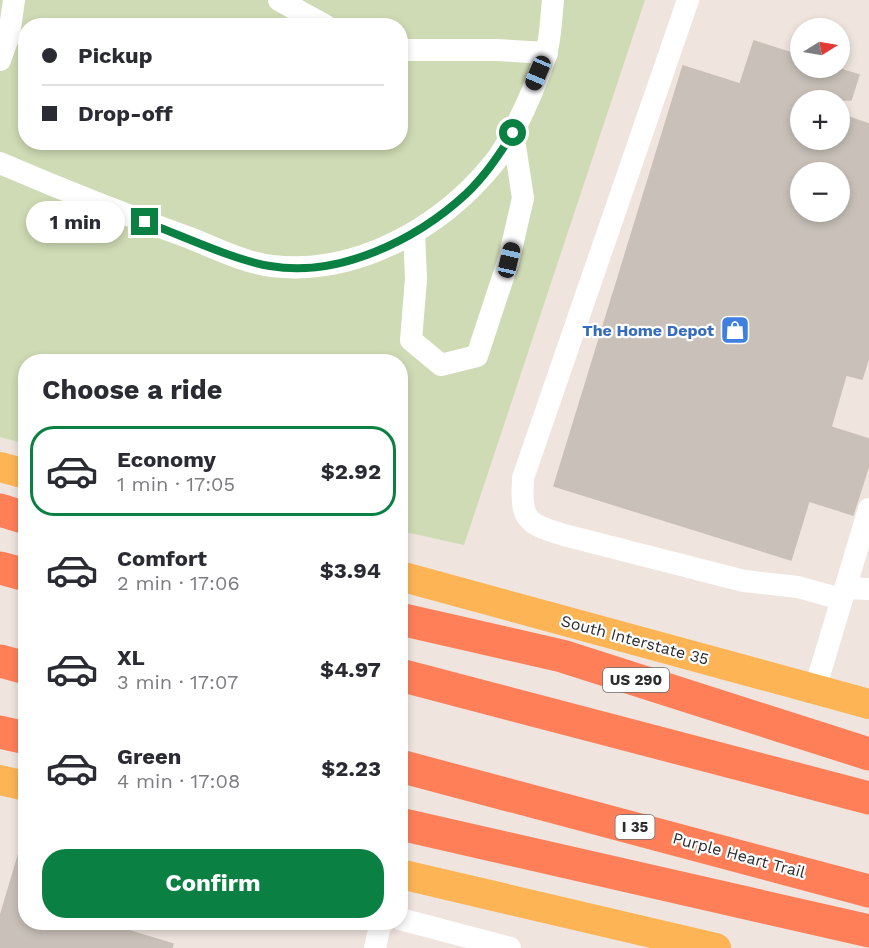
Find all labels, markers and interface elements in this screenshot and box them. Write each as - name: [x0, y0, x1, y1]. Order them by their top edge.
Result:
- north arrow: [790, 18, 850, 78]
- map controls: [790, 18, 850, 222]
- text: Pickup: [78, 43, 153, 68]
- car: [523, 53, 553, 93]
- button: +: [790, 90, 850, 150]
- text: Drop-off: [78, 101, 173, 126]
- route start: [499, 119, 526, 146]
- button: −: [790, 162, 850, 222]
- callout: 1 min: [25, 201, 124, 243]
- route end: [131, 208, 158, 235]
- text: 1 min: [50, 210, 101, 234]
- car: [496, 240, 522, 280]
- shop icon: The Home Depot: [719, 314, 751, 346]
- place label: The Home Depot: [582, 321, 714, 340]
- text: Choose a ride: [42, 374, 222, 406]
- icon: car: [45, 444, 99, 498]
- text: Economy: [117, 447, 216, 472]
- text: $2.92: [321, 459, 381, 484]
- text: 1 min · 17:05: [117, 472, 235, 496]
- icon: car: [45, 543, 99, 597]
- text: Comfort: [117, 546, 207, 571]
- text: $3.94: [320, 558, 381, 583]
- text: 2 min · 17:06: [117, 571, 240, 595]
- street label: South Interstate 35: [559, 611, 711, 669]
- icon: car: [45, 642, 99, 696]
- text: XL: [117, 645, 145, 670]
- text: $4.97: [320, 657, 381, 682]
- road number: US 290: [603, 668, 669, 692]
- text: 3 min · 17:07: [117, 670, 238, 694]
- icon: car: [45, 741, 99, 795]
- text: Green: [117, 744, 181, 769]
- text: $2.23: [321, 756, 381, 781]
- text: 4 min · 17:08: [117, 769, 240, 793]
- road number: I 35: [616, 815, 654, 839]
- street label: Purple Heart Trail: [671, 828, 807, 882]
- button: Confirm: [42, 849, 384, 918]

